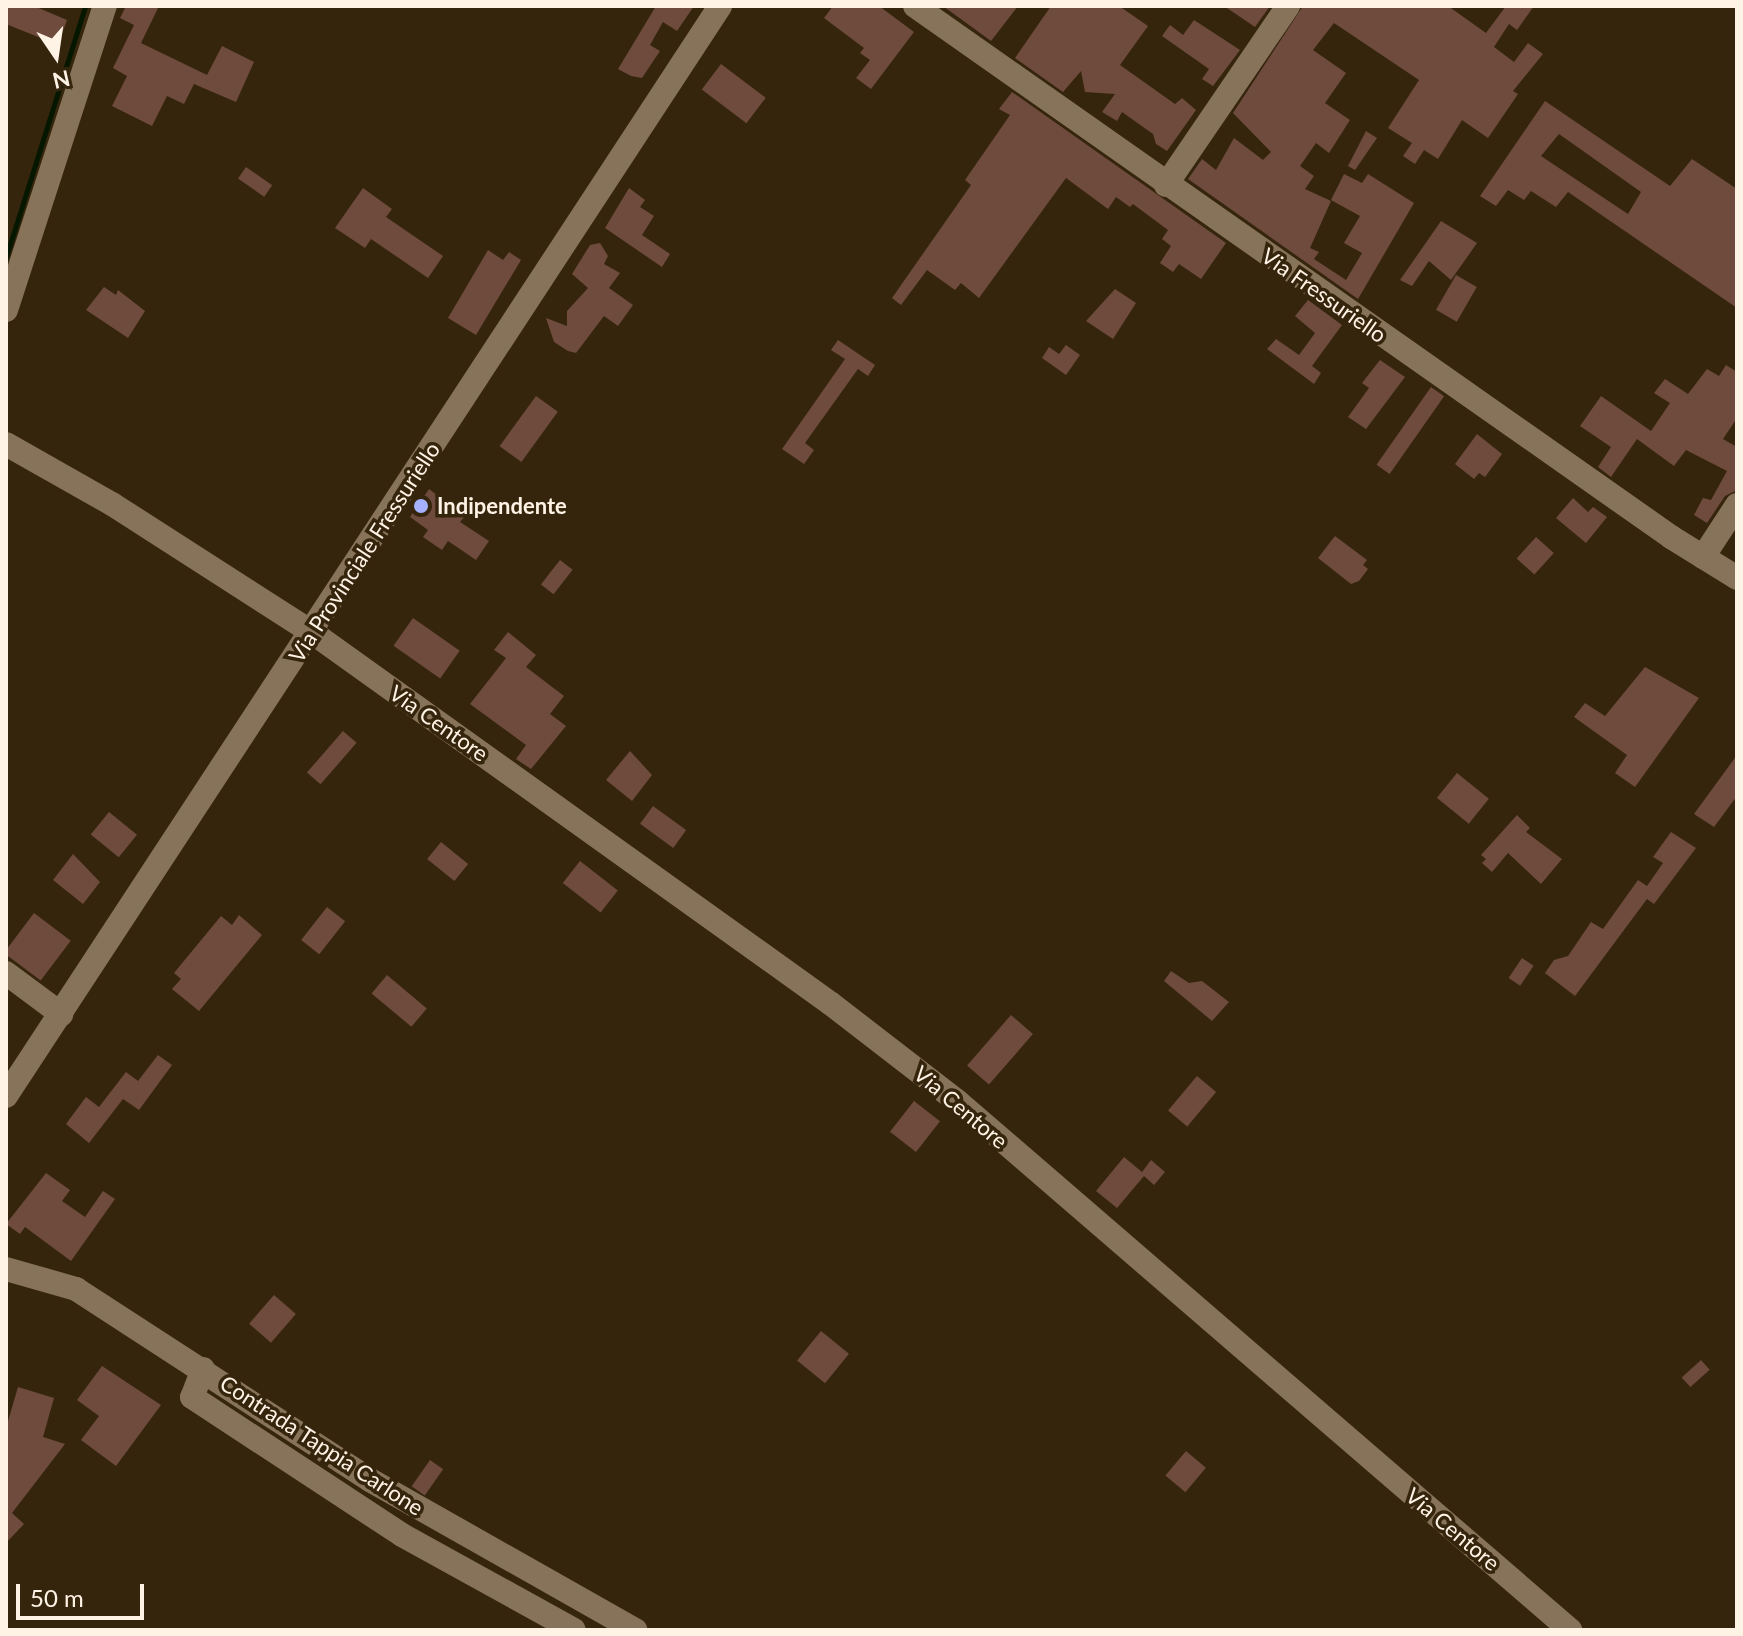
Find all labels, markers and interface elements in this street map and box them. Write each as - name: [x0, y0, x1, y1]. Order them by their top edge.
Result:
- north arrow: [16, 16, 96, 96]
- text: N: [50, 65, 73, 95]
- street label: Via Fressuriello: [1256, 242, 1392, 348]
- street label: Via Provinciale Fressuriello: [283, 437, 445, 667]
- place label: Indipendente: [437, 493, 567, 519]
- marker: Indipendente: [412, 497, 430, 515]
- street label: Via Centore: [385, 679, 493, 767]
- street label: Via Centore: [909, 1060, 1013, 1154]
- street label: Contrada Tappia Carlone: [215, 1369, 429, 1521]
- street label: Via Centore: [1401, 1482, 1505, 1576]
- scale bar: [20, 1568, 148, 1618]
- text: 50 m: [30, 1583, 84, 1612]

